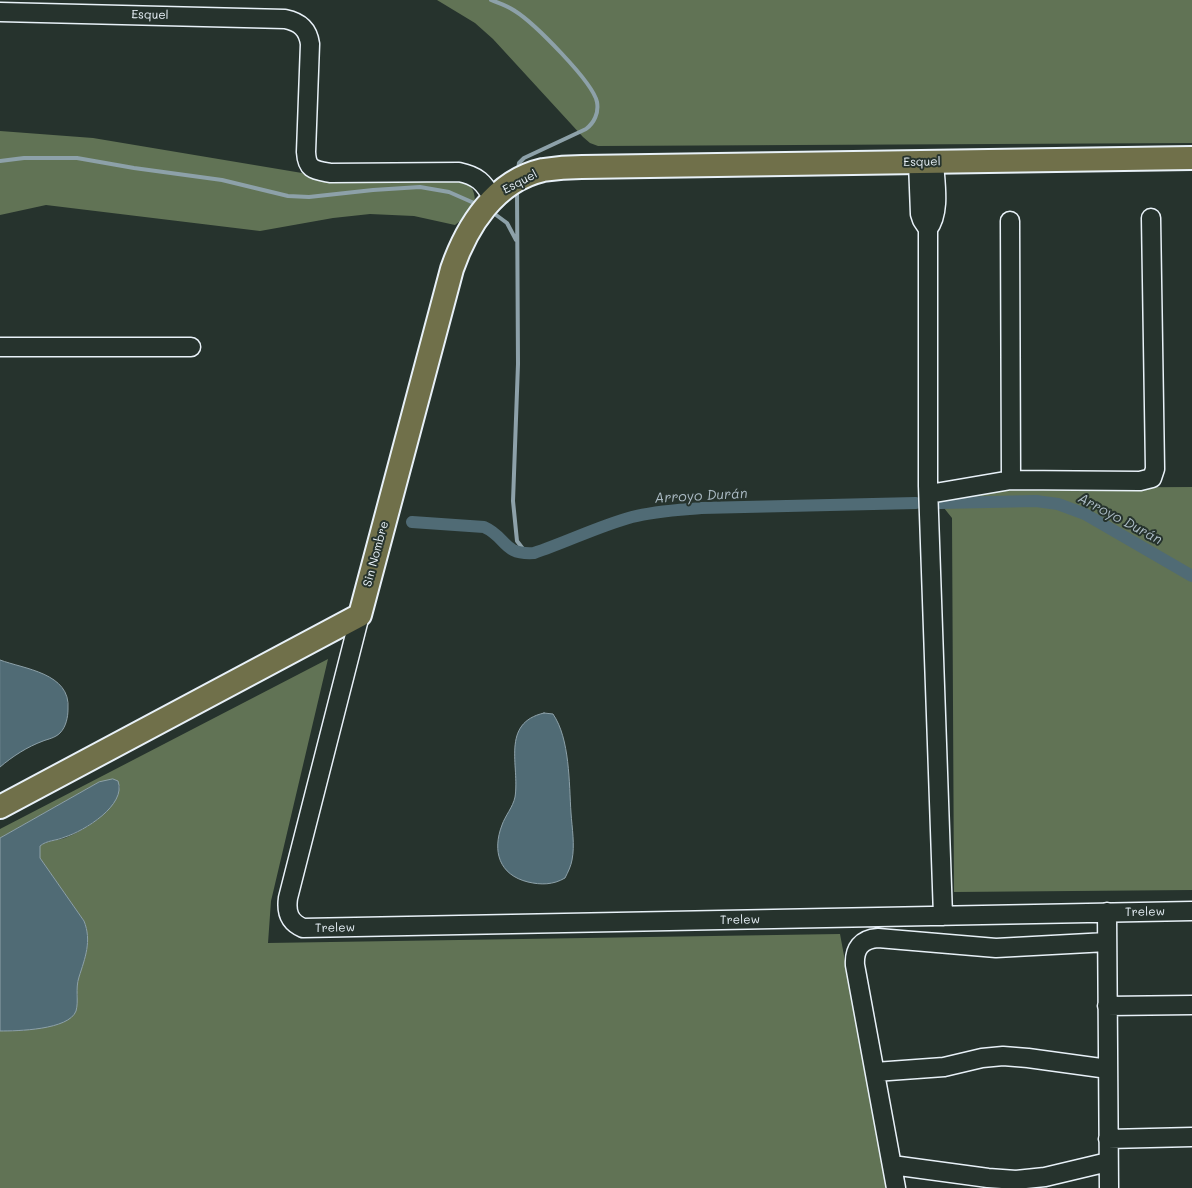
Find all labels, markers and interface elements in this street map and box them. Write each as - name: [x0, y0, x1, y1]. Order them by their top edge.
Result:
- street label: Esquel: [131, 7, 169, 23]
- street label: Esquel: [903, 154, 941, 170]
- street label: Esquel: [500, 167, 540, 197]
- water label: Arroyo Durán: [654, 485, 748, 507]
- water label: Arroyo Durán: [1075, 490, 1165, 548]
- street label: Sin Nombre: [360, 520, 392, 588]
- street label: Trelew: [1125, 904, 1165, 920]
- street label: Trelew: [720, 912, 760, 928]
- street label: Trelew: [315, 920, 355, 936]

